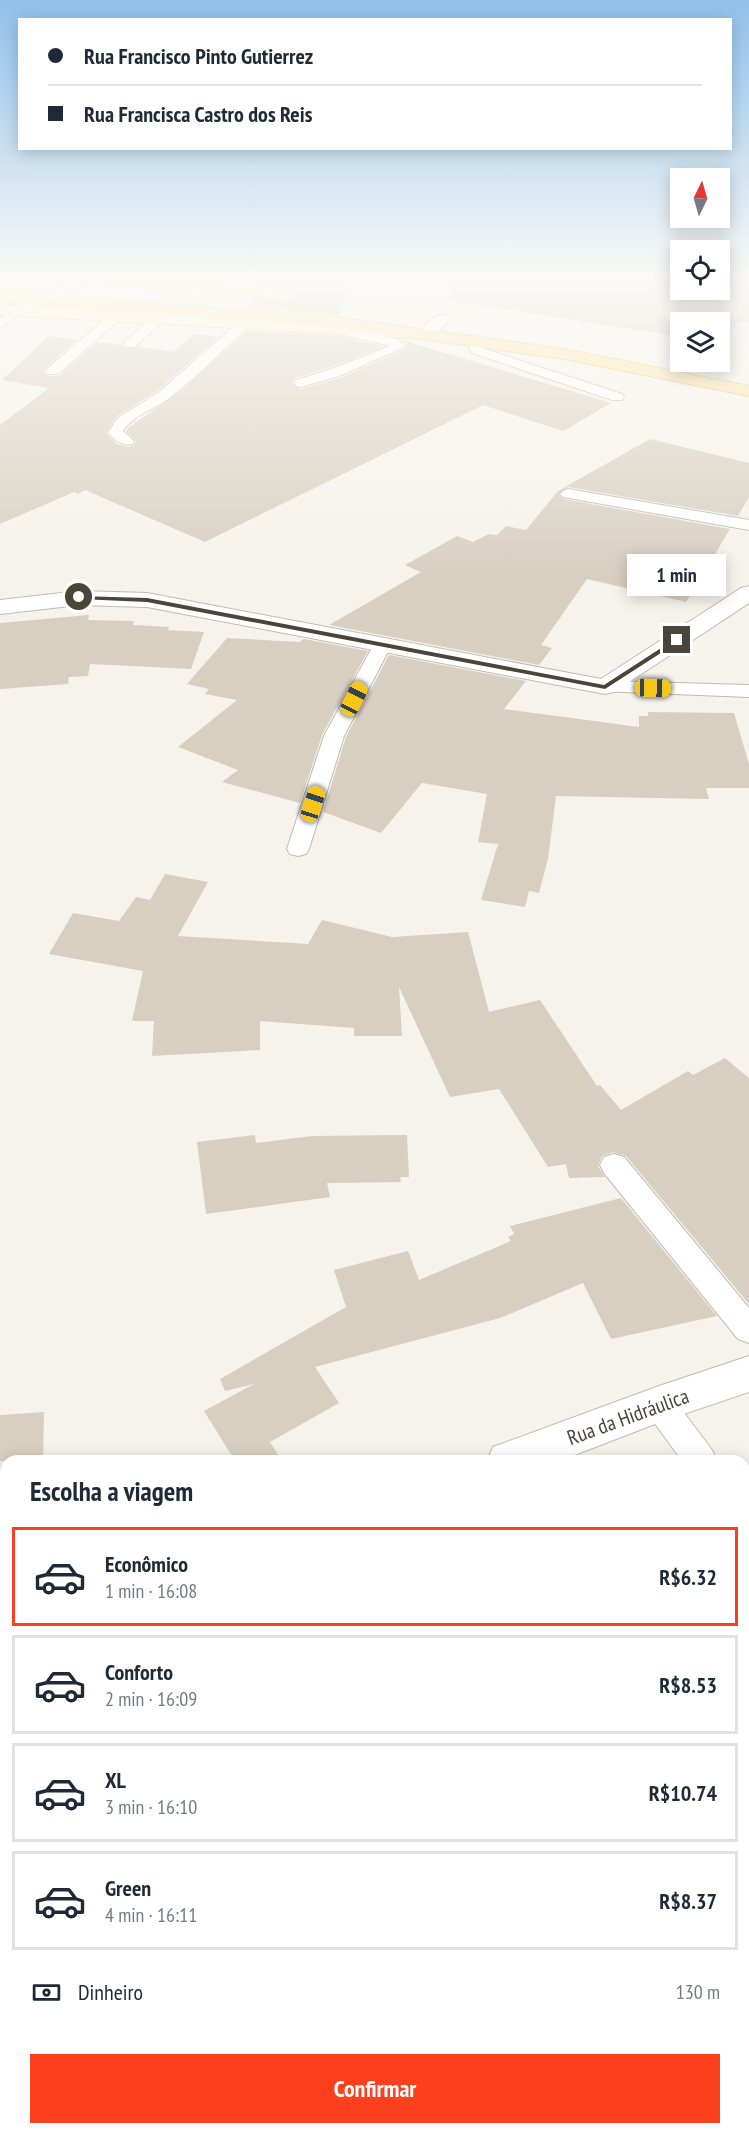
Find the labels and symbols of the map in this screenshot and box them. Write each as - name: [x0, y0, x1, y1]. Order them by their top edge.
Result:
- north arrow: [670, 168, 730, 228]
- callout: 1 min: [628, 553, 726, 595]
- route start: [65, 583, 92, 610]
- route end: [663, 626, 690, 653]
- car: [338, 679, 370, 719]
- car: [635, 679, 671, 697]
- car: [299, 784, 327, 824]
- street label: Rua da Hidráulica: [563, 1382, 692, 1451]

